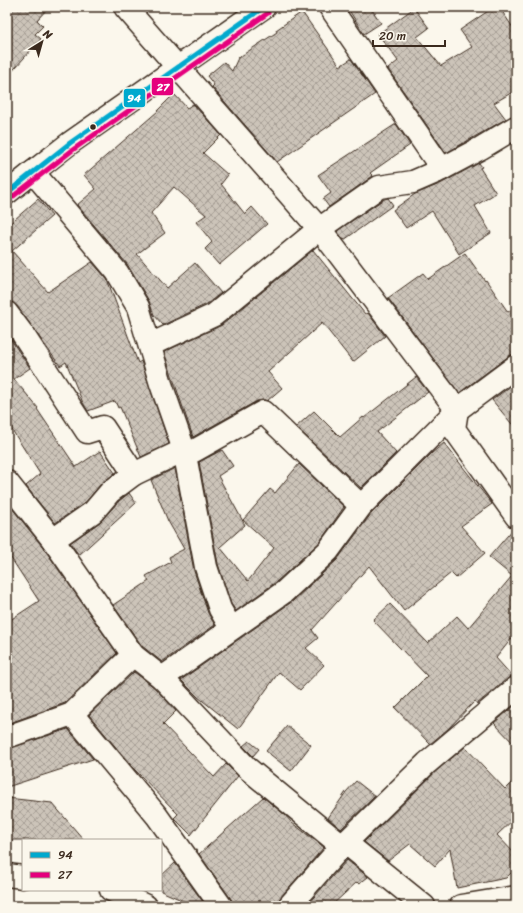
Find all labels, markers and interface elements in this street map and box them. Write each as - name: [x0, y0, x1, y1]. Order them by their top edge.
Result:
- north arrow: [22, 22, 62, 62]
- scale bar: [373, 22, 445, 48]
- text: N: [38, 24, 57, 45]
- text: 20 m: [379, 25, 406, 47]
- line badge: 27: [151, 77, 174, 96]
- text: 27: [156, 78, 171, 97]
- line badge: 94: [123, 88, 146, 108]
- text: 94: [127, 89, 141, 108]
- unlabelled marker: [88, 122, 98, 132]
- legend: [22, 839, 162, 891]
- text: 94: [58, 844, 73, 866]
- text: 27: [58, 864, 73, 886]

